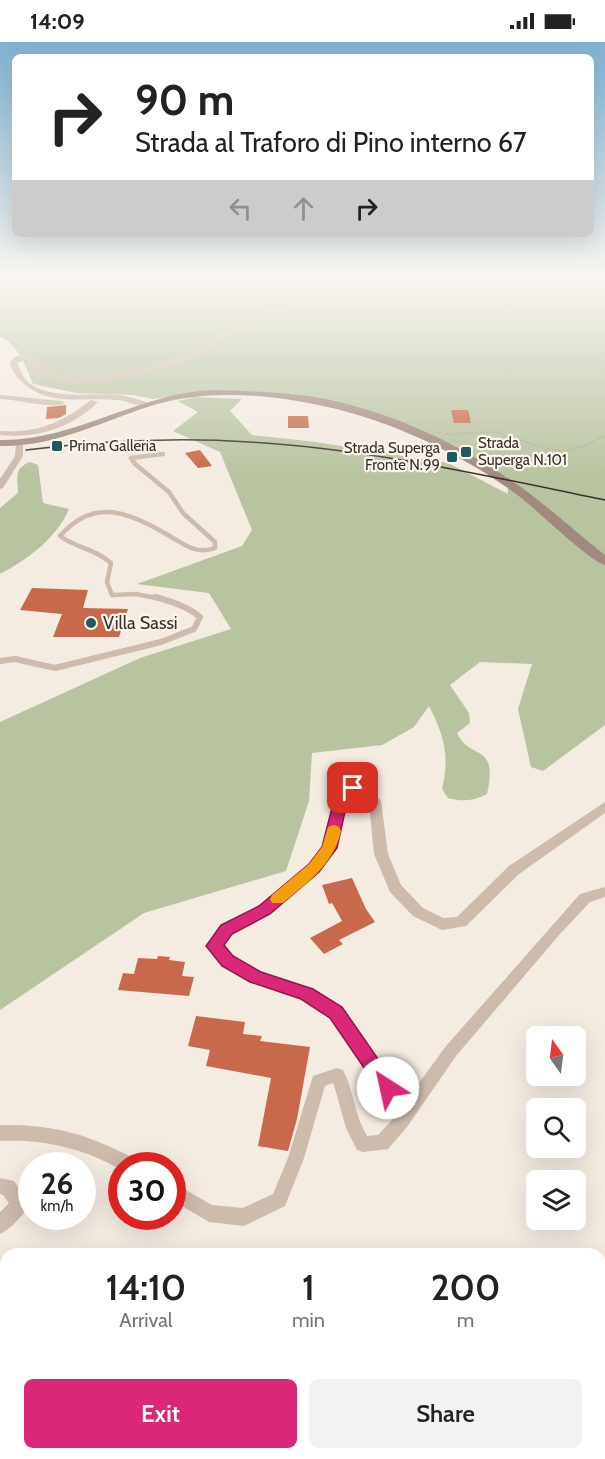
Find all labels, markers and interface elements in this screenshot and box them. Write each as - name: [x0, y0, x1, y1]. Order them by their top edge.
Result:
- text: 14:09: [30, 8, 85, 35]
- text: 90 m: [135, 74, 234, 126]
- icon: right: [36, 78, 114, 156]
- text: Strada al Traforo di Pino interno 67: [135, 126, 526, 159]
- icon: left: [224, 192, 257, 225]
- icon: ahead: [287, 192, 320, 225]
- icon: right: [350, 192, 383, 225]
- place label: Strada Superga N.101: [478, 434, 567, 469]
- place label: Prima Galleria: [69, 437, 157, 455]
- marker: Prima Galleria: [50, 439, 64, 453]
- place label: Strada Superga Fronte N.99: [344, 439, 441, 474]
- marker: Strada Superga N.101: [459, 445, 473, 459]
- marker: Strada Superga Fronte N.99: [445, 450, 459, 464]
- place label: Villa Sassi: [103, 612, 178, 634]
- marker: Villa Sassi: [84, 616, 98, 630]
- pin: [327, 762, 378, 813]
- icon: arrive: [336, 771, 369, 804]
- north arrow: [526, 1026, 586, 1086]
- map controls: [526, 1026, 586, 1230]
- position arrow: [356, 1056, 420, 1120]
- button: search: [526, 1098, 586, 1158]
- speed limit sign: 30: [108, 1152, 186, 1230]
- text: 26: [41, 1165, 73, 1202]
- button: layers: [526, 1170, 586, 1230]
- text: km/h: [41, 1197, 73, 1215]
- text: 14:10: [106, 1265, 186, 1309]
- text: 1: [302, 1265, 315, 1309]
- text: 200: [431, 1265, 500, 1309]
- text: Arrival: [119, 1308, 173, 1332]
- text: min: [292, 1308, 325, 1332]
- text: m: [457, 1308, 474, 1332]
- button: Exit: [24, 1379, 297, 1448]
- button: Share: [309, 1379, 582, 1448]

